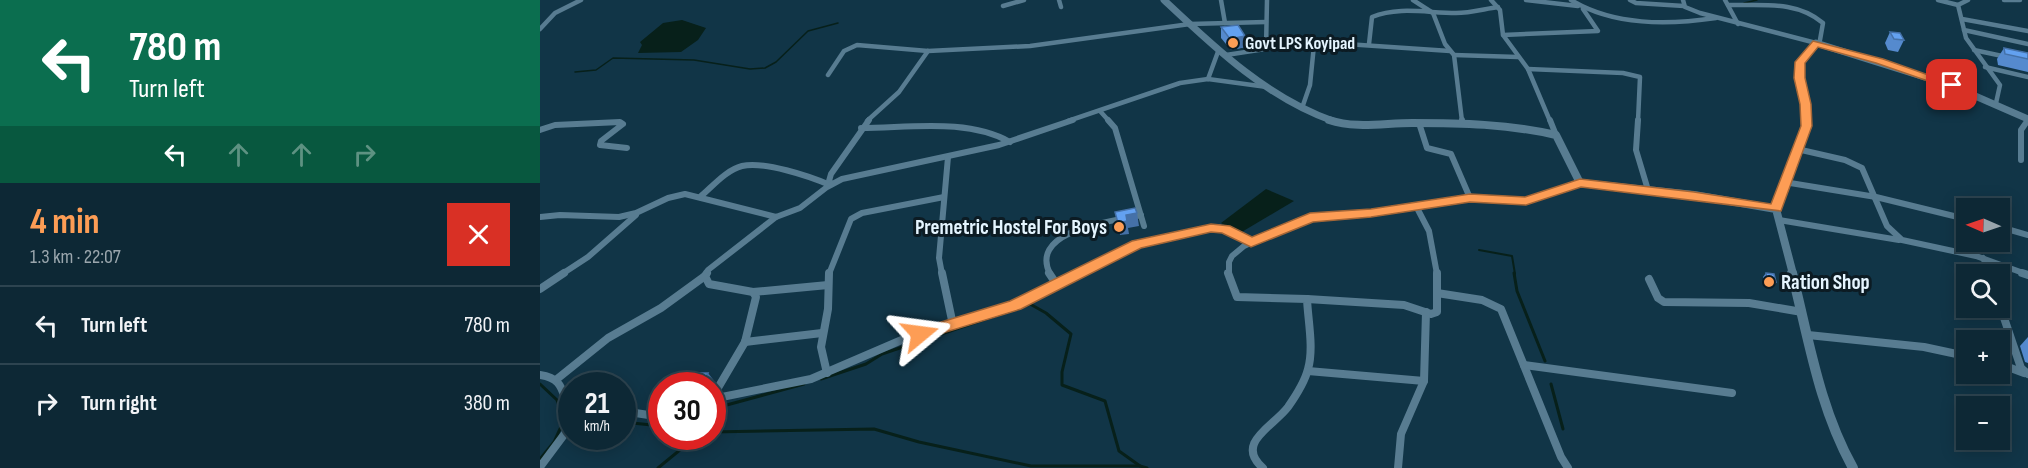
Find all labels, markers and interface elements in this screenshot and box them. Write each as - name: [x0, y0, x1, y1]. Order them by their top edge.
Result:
- text: 780 m: [129, 22, 221, 73]
- icon: left: [30, 24, 108, 102]
- place label: Govt LPS Koyipad: [1245, 33, 1355, 54]
- marker: Govt LPS Koyipad: [1226, 36, 1240, 50]
- pin: [1926, 59, 1977, 110]
- icon: arrive: [1935, 68, 1968, 101]
- text: Turn left: [129, 73, 205, 105]
- icon: left: [159, 138, 192, 171]
- icon: ahead: [222, 138, 255, 171]
- icon: ahead: [285, 138, 318, 171]
- icon: right: [348, 138, 381, 171]
- north arrow: [1956, 198, 2010, 252]
- map controls: [1956, 198, 2010, 450]
- text: 4 min: [30, 201, 100, 244]
- button: close: [447, 203, 510, 266]
- place label: Premetric Hostel For Boys: [915, 215, 1107, 240]
- marker: Premetric Hostel For Boys: [1112, 220, 1126, 234]
- text: 1.3 km · 22:07: [30, 245, 121, 269]
- button: search: [1956, 264, 2010, 318]
- place label: Ration Shop: [1781, 270, 1870, 295]
- marker: Ration Shop: [1762, 275, 1776, 289]
- position arrow: [888, 302, 952, 366]
- icon: left: [30, 309, 63, 342]
- text: Turn left: [81, 312, 147, 339]
- text: 780 m: [464, 312, 510, 339]
- button: +: [1956, 330, 2010, 384]
- speed limit sign: 30: [648, 372, 726, 450]
- text: 21: [585, 386, 609, 422]
- icon: right: [30, 387, 63, 420]
- text: Turn right: [81, 390, 157, 417]
- text: 380 m: [464, 390, 510, 417]
- button: −: [1956, 396, 2010, 450]
- text: km/h: [584, 417, 610, 436]

